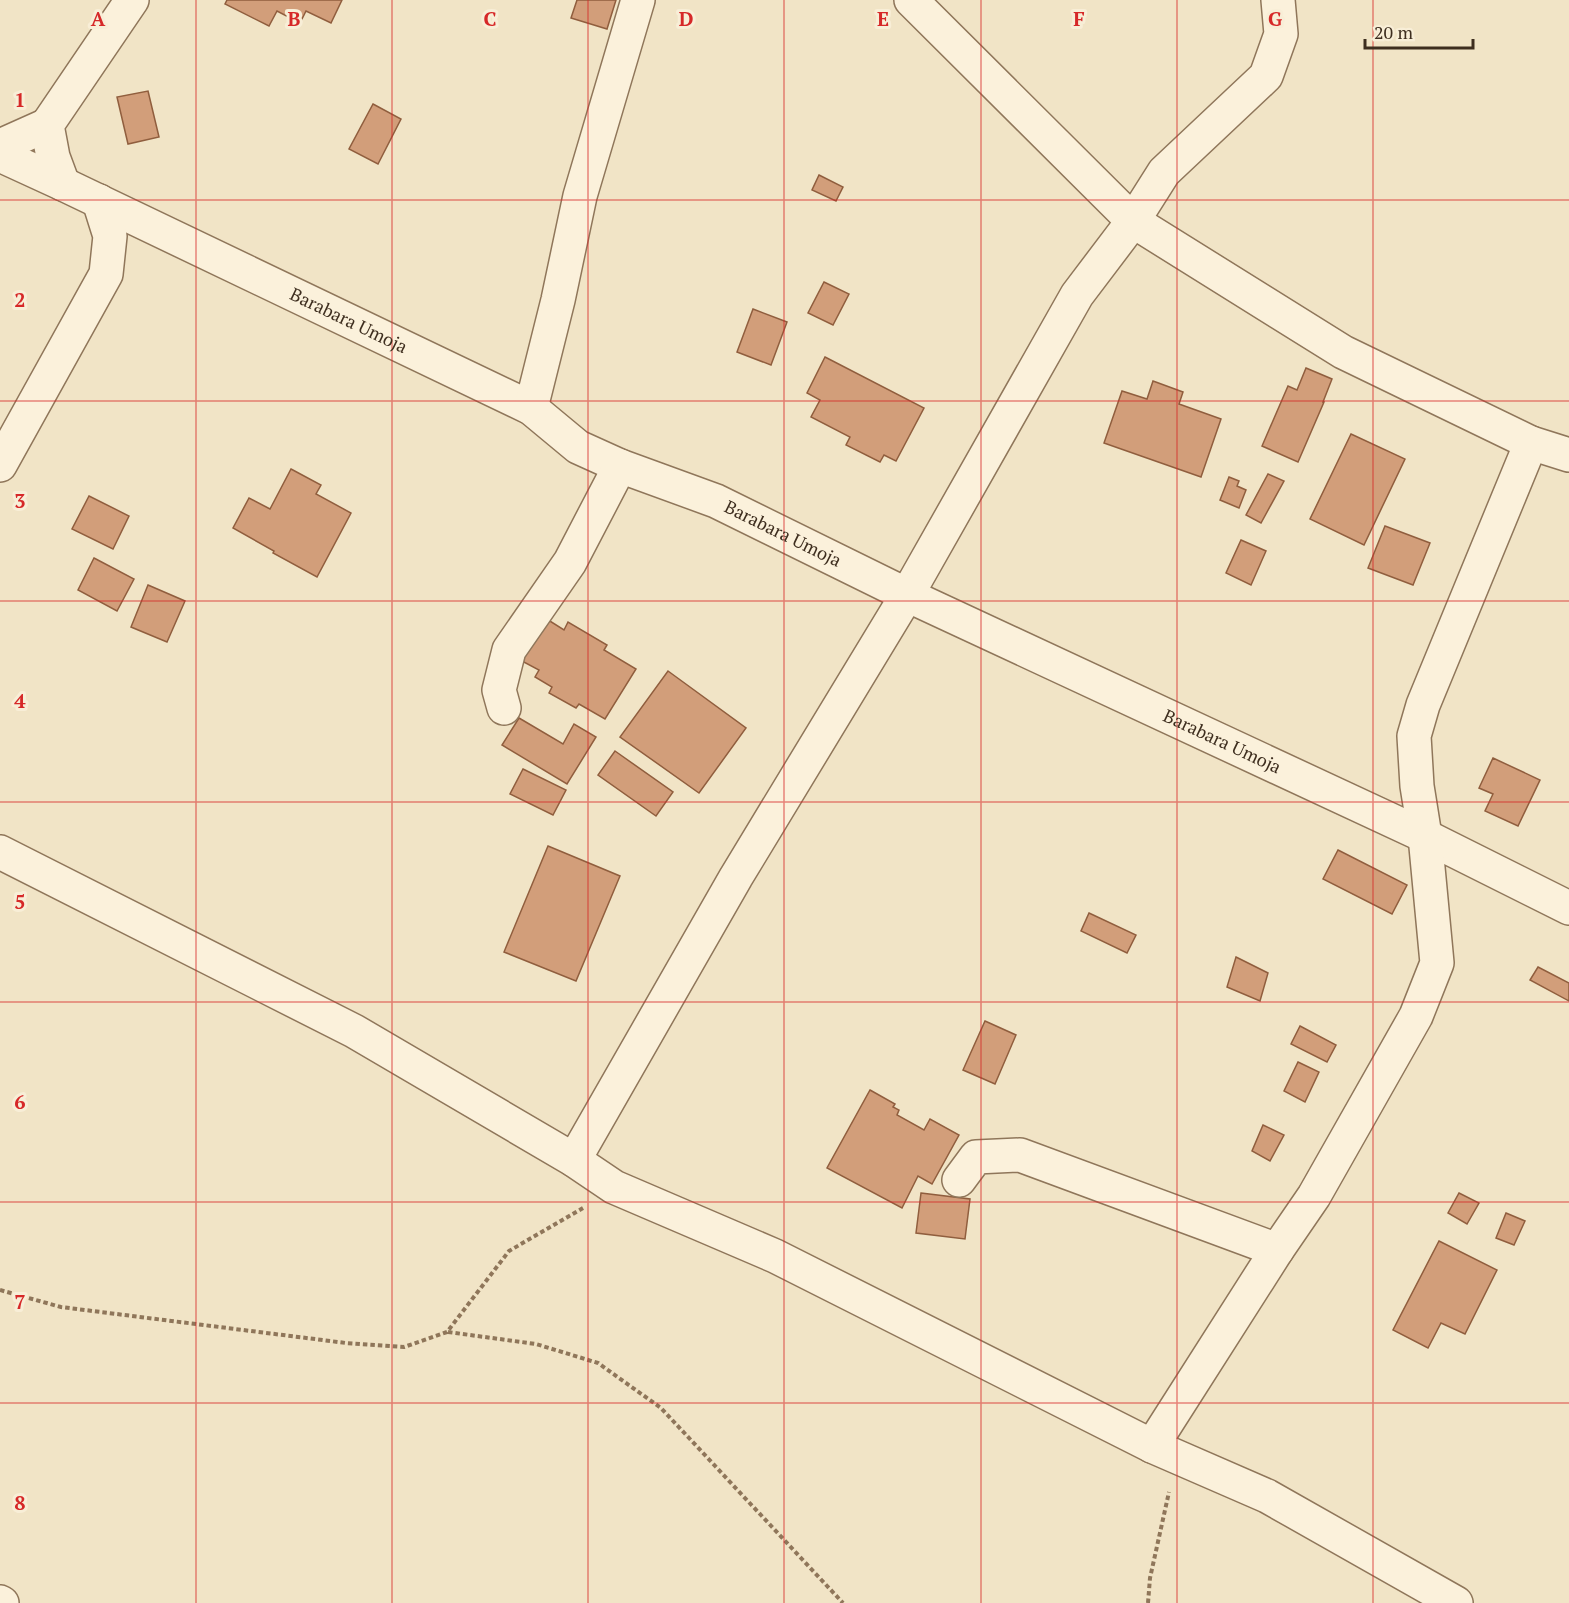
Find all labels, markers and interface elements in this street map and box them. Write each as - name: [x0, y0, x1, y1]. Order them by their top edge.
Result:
- text: A: [91, 5, 106, 32]
- text: B: [288, 5, 301, 32]
- text: C: [483, 5, 497, 32]
- text: D: [679, 5, 693, 32]
- text: E: [877, 5, 889, 32]
- text: F: [1073, 5, 1085, 32]
- text: G: [1268, 5, 1282, 32]
- scale bar: [1365, 12, 1473, 50]
- text: 20 m: [1374, 20, 1414, 44]
- text: 1: [14, 86, 26, 113]
- street label: Barabara Umoja: [286, 281, 412, 358]
- text: 2: [14, 286, 26, 313]
- text: 3: [14, 487, 26, 514]
- street label: Barabara Umoja: [721, 494, 846, 572]
- text: 4: [14, 687, 26, 714]
- street label: Barabara Umoja: [1160, 703, 1285, 778]
- text: 5: [14, 888, 26, 915]
- text: 6: [14, 1088, 26, 1115]
- text: 7: [14, 1288, 26, 1315]
- text: 8: [14, 1489, 26, 1516]

